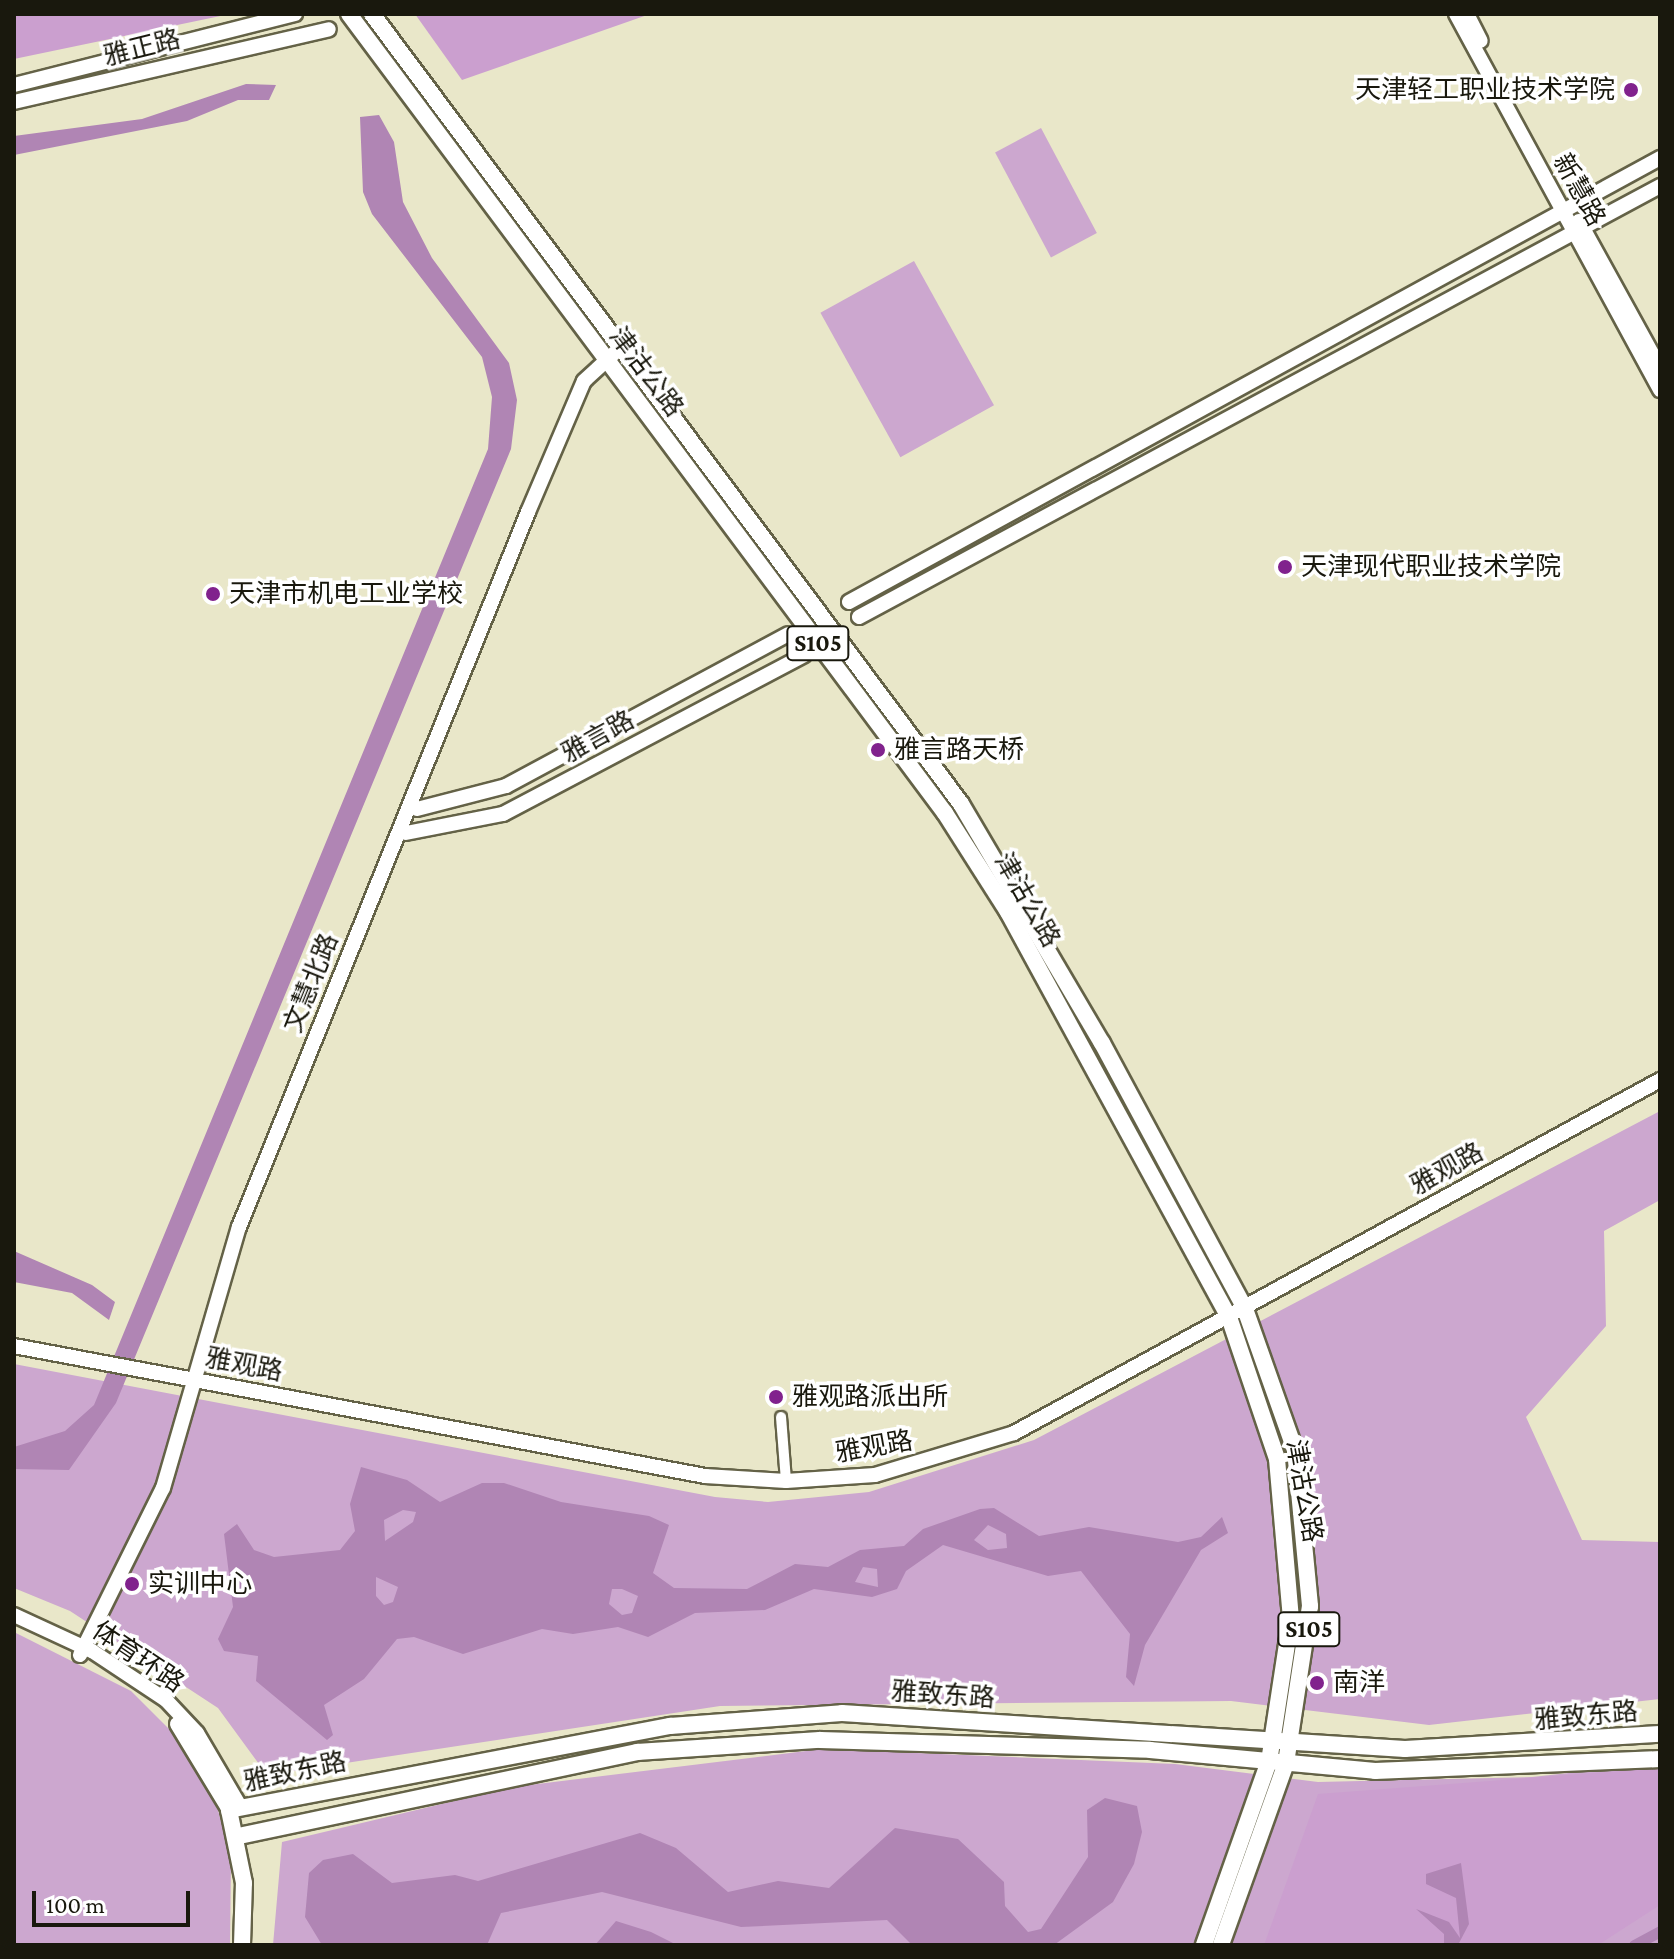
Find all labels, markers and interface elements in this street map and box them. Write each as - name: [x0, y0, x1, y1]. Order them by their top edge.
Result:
- street label: 雅正路: [100, 23, 184, 73]
- place label: 天津轻工职业技术学院: [1355, 74, 1615, 106]
- marker: 天津轻工职业技术学院: [1622, 81, 1640, 99]
- street label: 新慧路: [1546, 148, 1612, 232]
- street label: 津沽公路: [602, 321, 690, 423]
- place label: 天津现代职业技术学院: [1301, 551, 1561, 583]
- marker: 天津现代职业技术学院: [1276, 558, 1294, 576]
- place label: 天津市机电工业学校: [229, 578, 463, 610]
- marker: 天津市机电工业学校: [204, 585, 222, 603]
- road number: S105: [786, 623, 850, 663]
- street label: 雅言路: [556, 704, 640, 770]
- place label: 雅言路天桥: [894, 734, 1024, 766]
- marker: 雅言路天桥: [869, 741, 887, 759]
- street label: 津沽公路: [987, 847, 1067, 953]
- street label: 文慧北路: [277, 929, 345, 1037]
- street label: 雅观路: [1405, 1136, 1489, 1202]
- street label: 雅观路: [203, 1342, 285, 1388]
- place label: 雅观路派出所: [792, 1381, 948, 1413]
- marker: 雅观路派出所: [767, 1388, 785, 1406]
- street label: 雅观路: [833, 1425, 915, 1469]
- street label: 津沽公路: [1280, 1437, 1328, 1545]
- place label: 实训中心: [148, 1568, 252, 1600]
- marker: 实训中心: [123, 1575, 141, 1593]
- road number: S105: [1277, 1609, 1341, 1649]
- street label: 体育环路: [86, 1615, 190, 1699]
- place label: 南洋: [1333, 1667, 1385, 1699]
- marker: 南洋: [1308, 1674, 1326, 1692]
- street label: 雅致东路: [890, 1676, 996, 1714]
- street label: 雅致东路: [1533, 1696, 1639, 1736]
- street label: 雅致东路: [241, 1746, 349, 1798]
- scale bar: [36, 1875, 194, 1925]
- text: 100 m: [46, 1891, 105, 1918]

